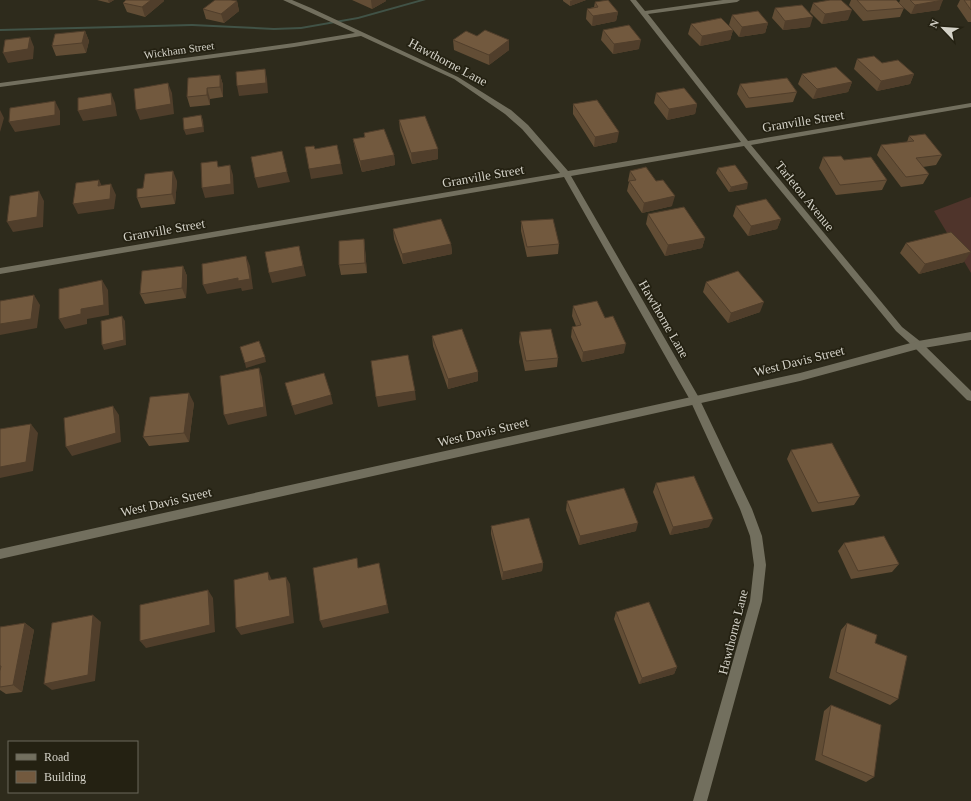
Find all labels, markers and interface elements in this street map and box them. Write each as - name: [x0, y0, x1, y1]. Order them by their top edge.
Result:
- north arrow: [923, 8, 963, 48]
- text: N: [927, 18, 941, 30]
- street label: Hawthorne Lane: [406, 35, 490, 89]
- street label: Wickham Street: [143, 39, 215, 61]
- street label: Granville Street: [761, 107, 845, 135]
- street label: Tarleton Avenue: [772, 158, 838, 234]
- street label: Granville Street: [441, 161, 525, 191]
- street label: Granville Street: [122, 215, 206, 245]
- street label: Hawthorne Lane: [636, 278, 692, 361]
- street label: West Davis Street: [752, 342, 846, 380]
- street label: West Davis Street: [436, 414, 530, 450]
- street label: West Davis Street: [119, 484, 213, 520]
- street label: Hawthorne Lane: [715, 588, 751, 676]
- legend: [8, 741, 138, 793]
- text: Road: [44, 750, 69, 764]
- text: Building: [44, 770, 86, 784]

